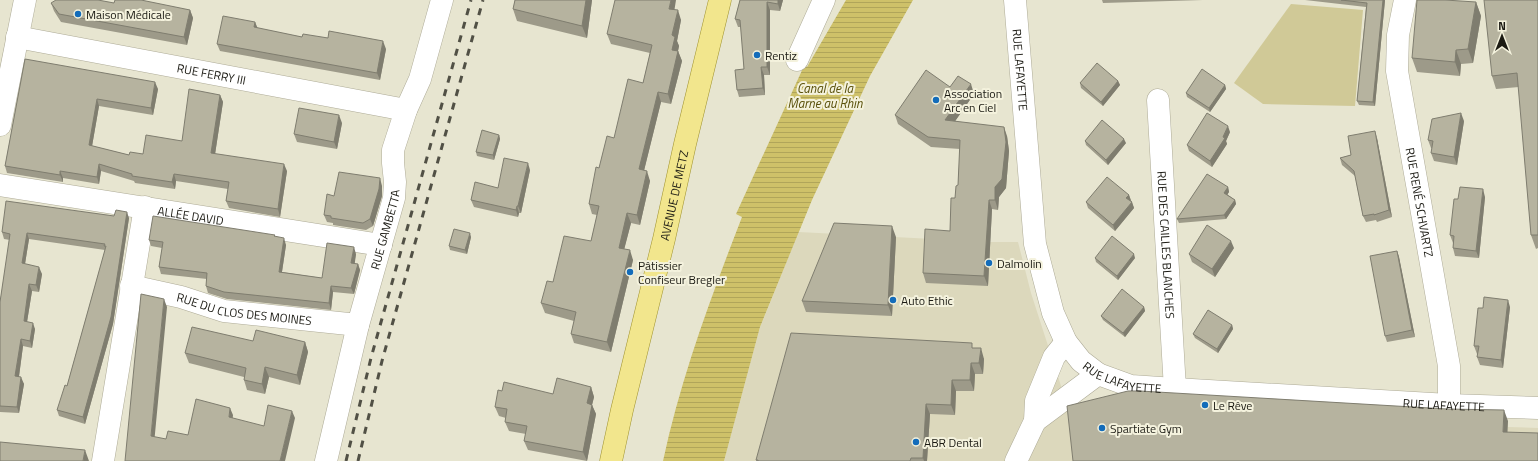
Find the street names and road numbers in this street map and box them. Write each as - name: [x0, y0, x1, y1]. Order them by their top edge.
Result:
- street label: RUE LAFAYETTE: [1008, 28, 1034, 112]
- street label: RUE FERRY III: [176, 58, 248, 89]
- street label: RUE RENÉ SCHVARTZ: [1401, 146, 1439, 259]
- street label: AVENUE DE METZ: [654, 148, 693, 242]
- street label: RUE DES CAILLES BLANCHES: [1153, 170, 1180, 319]
- street label: RUE GAMBETTA: [365, 189, 404, 272]
- street label: ALLÉE DAVID: [156, 200, 225, 230]
- street label: RUE DU CLOS DES MOINES: [175, 287, 313, 330]
- street label: RUE LAFAYETTE: [1079, 356, 1162, 398]
- street label: RUE LAFAYETTE: [1402, 393, 1486, 416]

